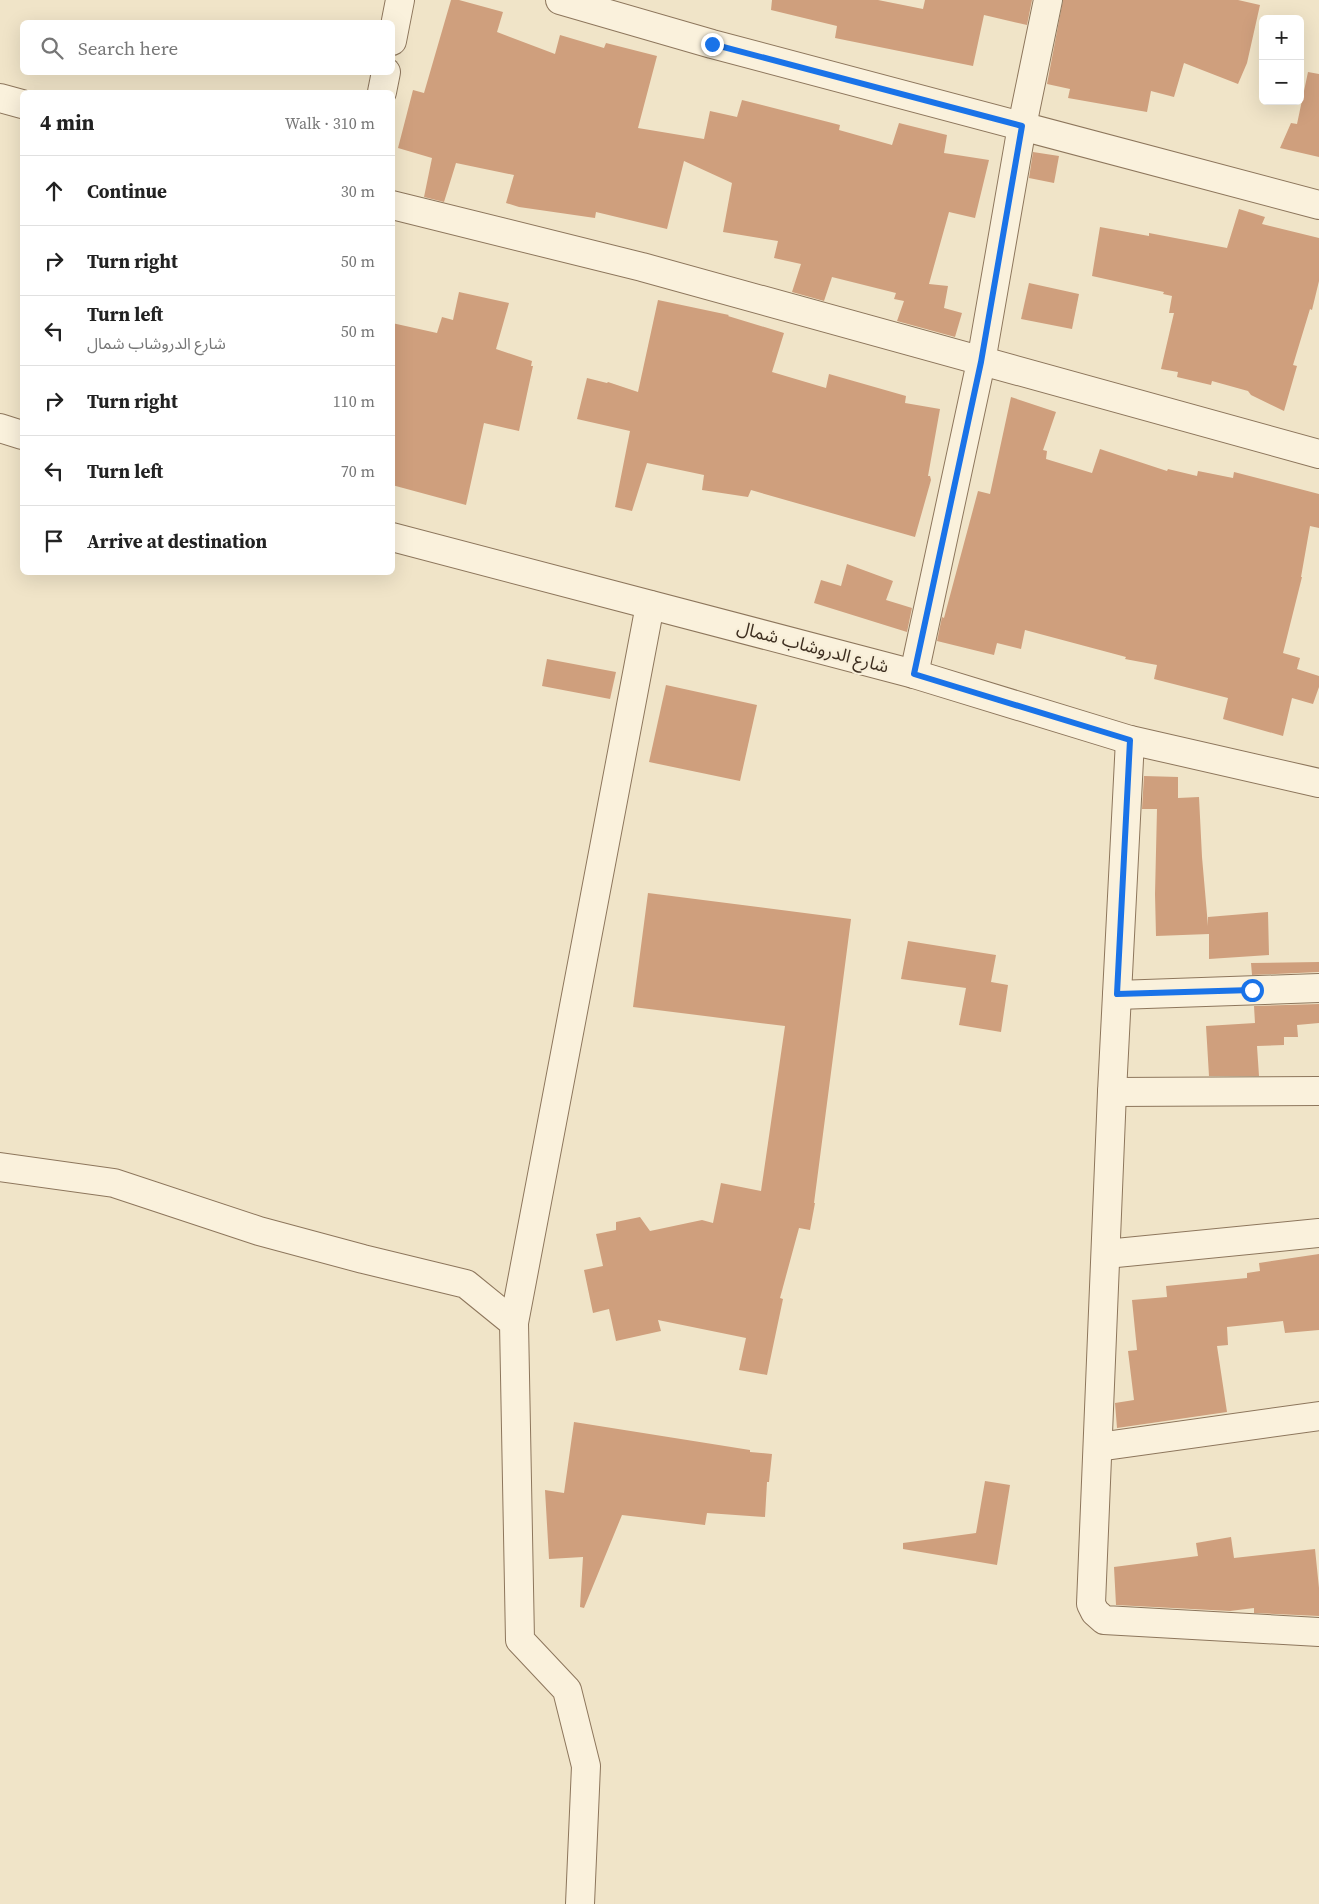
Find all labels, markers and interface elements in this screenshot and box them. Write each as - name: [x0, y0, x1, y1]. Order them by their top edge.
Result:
- map controls: [1259, 15, 1304, 105]
- button: +: [1259, 15, 1304, 60]
- search box: [20, 20, 395, 75]
- route end: [701, 33, 724, 56]
- icon: search: [38, 34, 66, 62]
- text: Search here: [78, 35, 178, 61]
- button: −: [1259, 60, 1304, 105]
- text: 4 min: [40, 108, 95, 137]
- text: Walk · 310 m: [285, 112, 375, 134]
- icon: ahead: [40, 177, 68, 205]
- text: Continue: [87, 178, 167, 204]
- text: 30 m: [341, 180, 375, 202]
- icon: right: [40, 247, 68, 275]
- text: Turn right: [87, 248, 178, 274]
- text: 50 m: [341, 250, 375, 272]
- text: Turn left: [87, 301, 163, 327]
- icon: left: [40, 317, 68, 345]
- text: 50 m: [341, 320, 375, 342]
- text: شارع الدروشاب شمال: [87, 332, 226, 354]
- icon: right: [40, 387, 68, 415]
- text: Turn right: [87, 388, 178, 414]
- text: 110 m: [333, 390, 375, 412]
- icon: left: [40, 457, 68, 485]
- text: Turn left: [87, 458, 163, 484]
- text: 70 m: [341, 460, 375, 482]
- icon: arrive: [40, 527, 68, 555]
- text: Arrive at destination: [87, 528, 267, 554]
- street label: شارع الدروشاب شمال: [734, 614, 892, 681]
- route start: [1241, 979, 1264, 1002]

